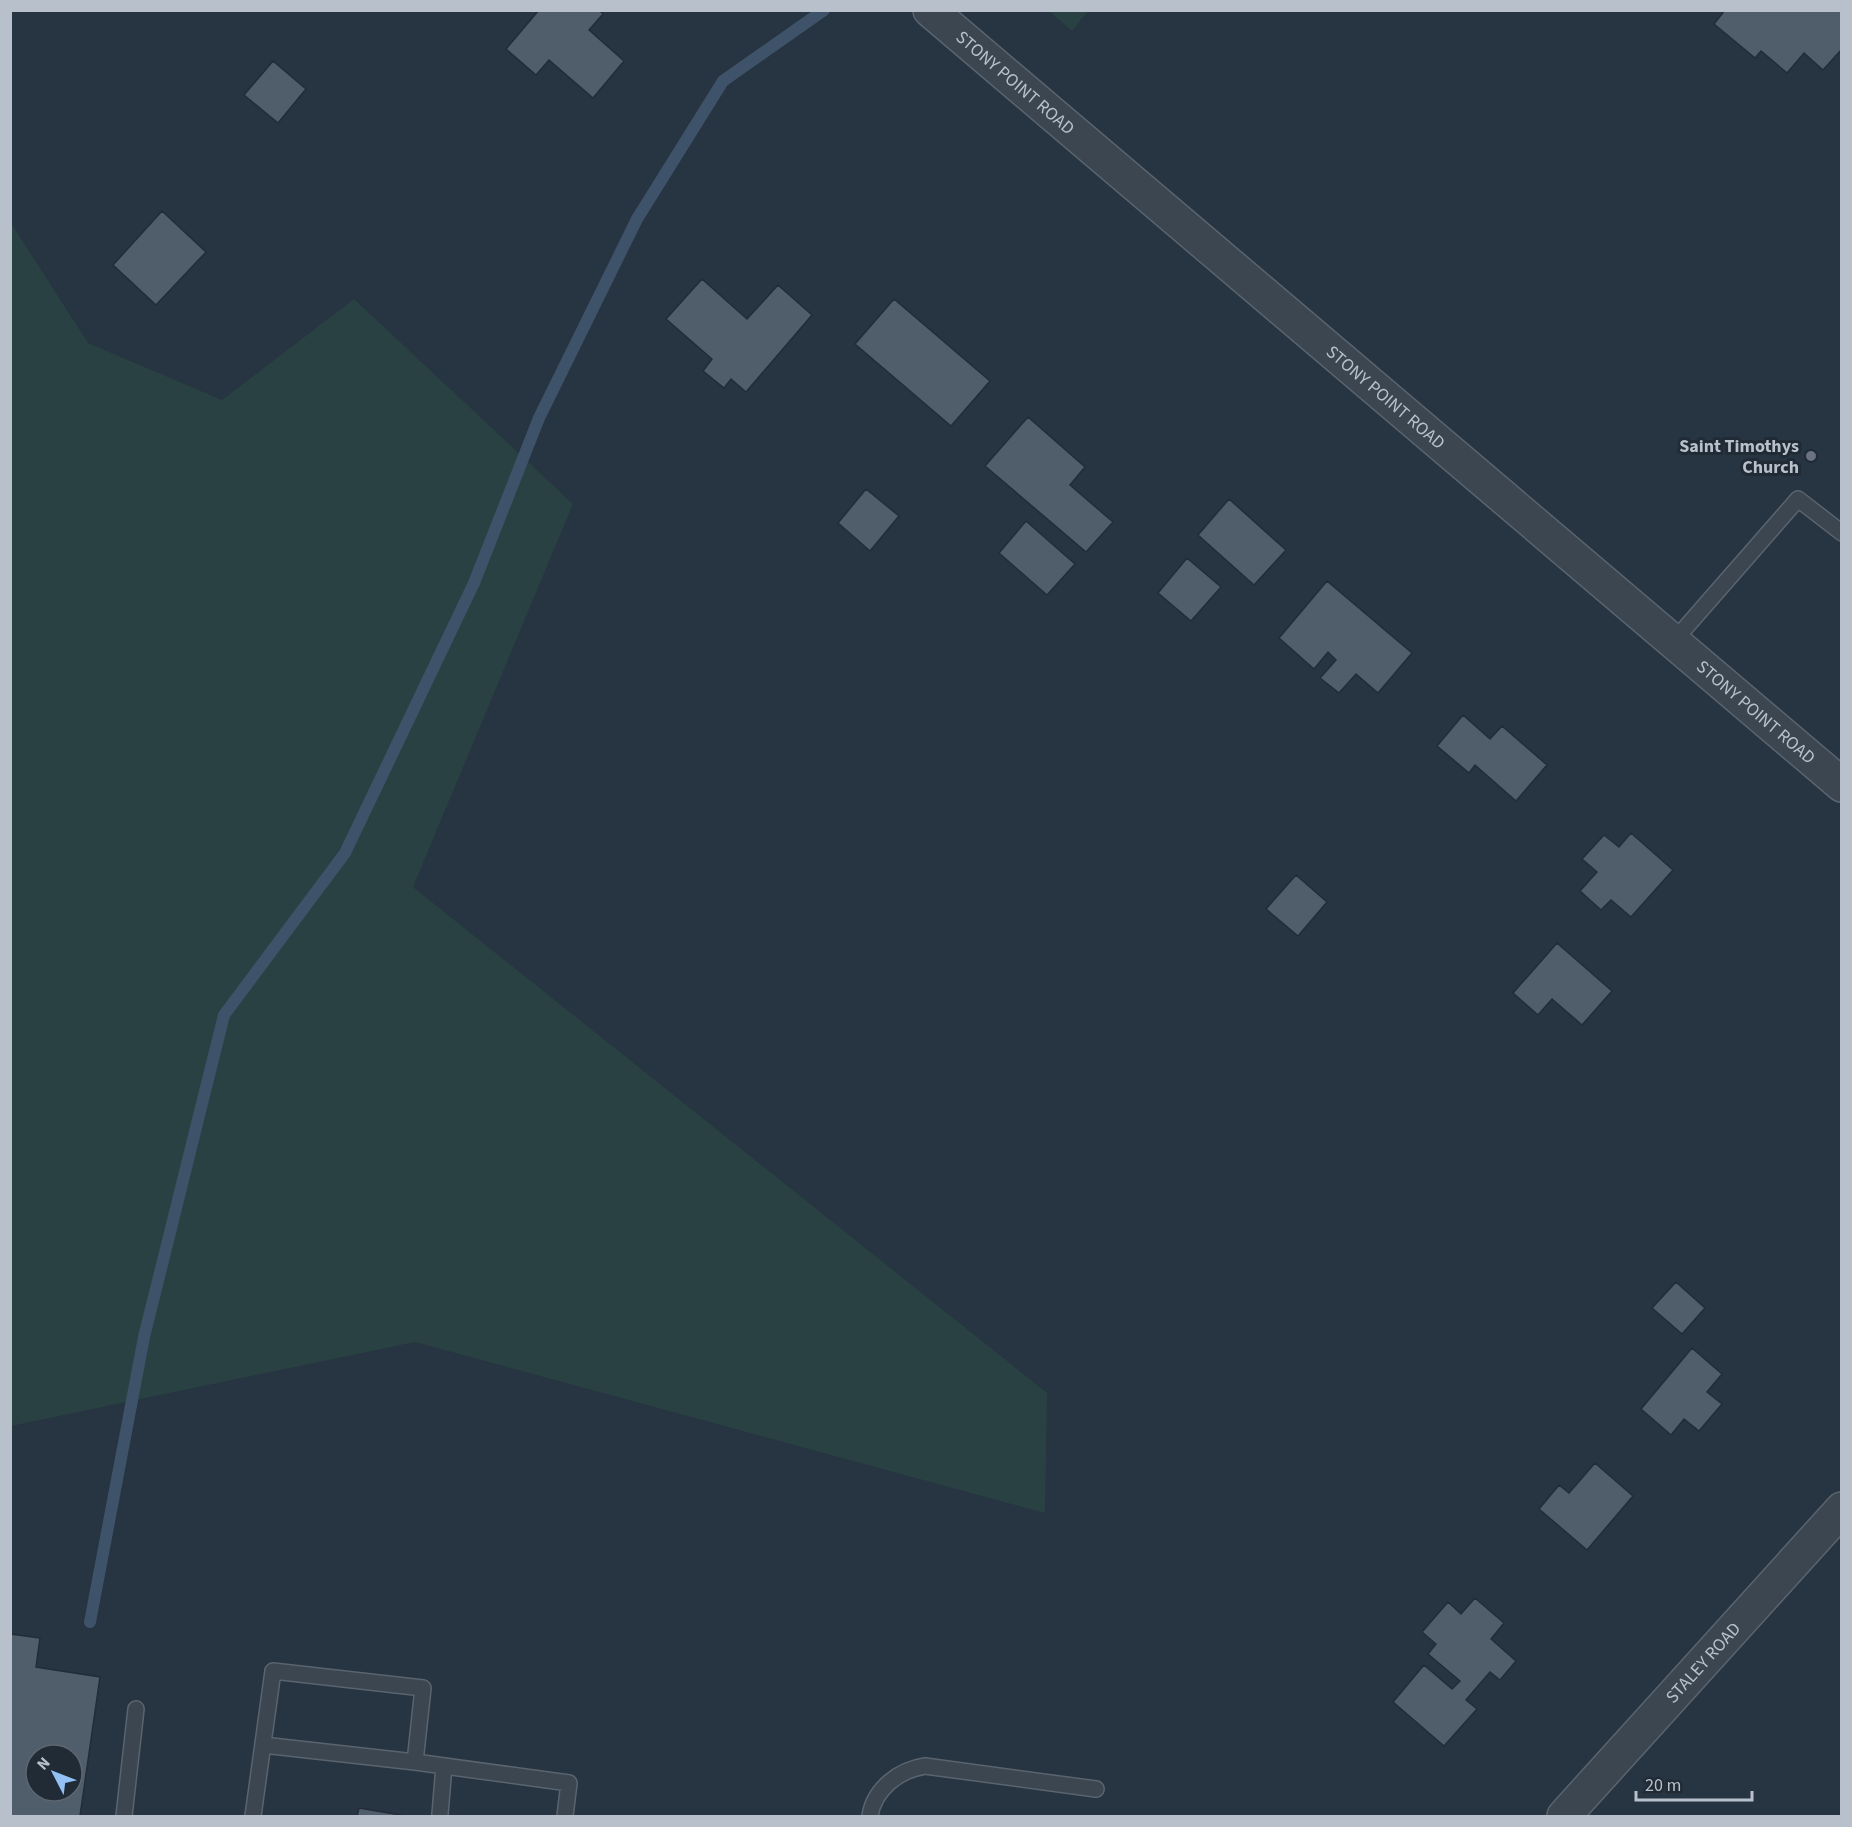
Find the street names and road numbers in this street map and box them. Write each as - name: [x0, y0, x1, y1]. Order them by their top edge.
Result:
- street label: STONY POINT ROAD: [950, 25, 1080, 141]
- street label: STONY POINT ROAD: [1321, 340, 1450, 455]
- street label: STONY POINT ROAD: [1691, 655, 1821, 770]
- street label: STALEY ROAD: [1660, 1617, 1747, 1709]

